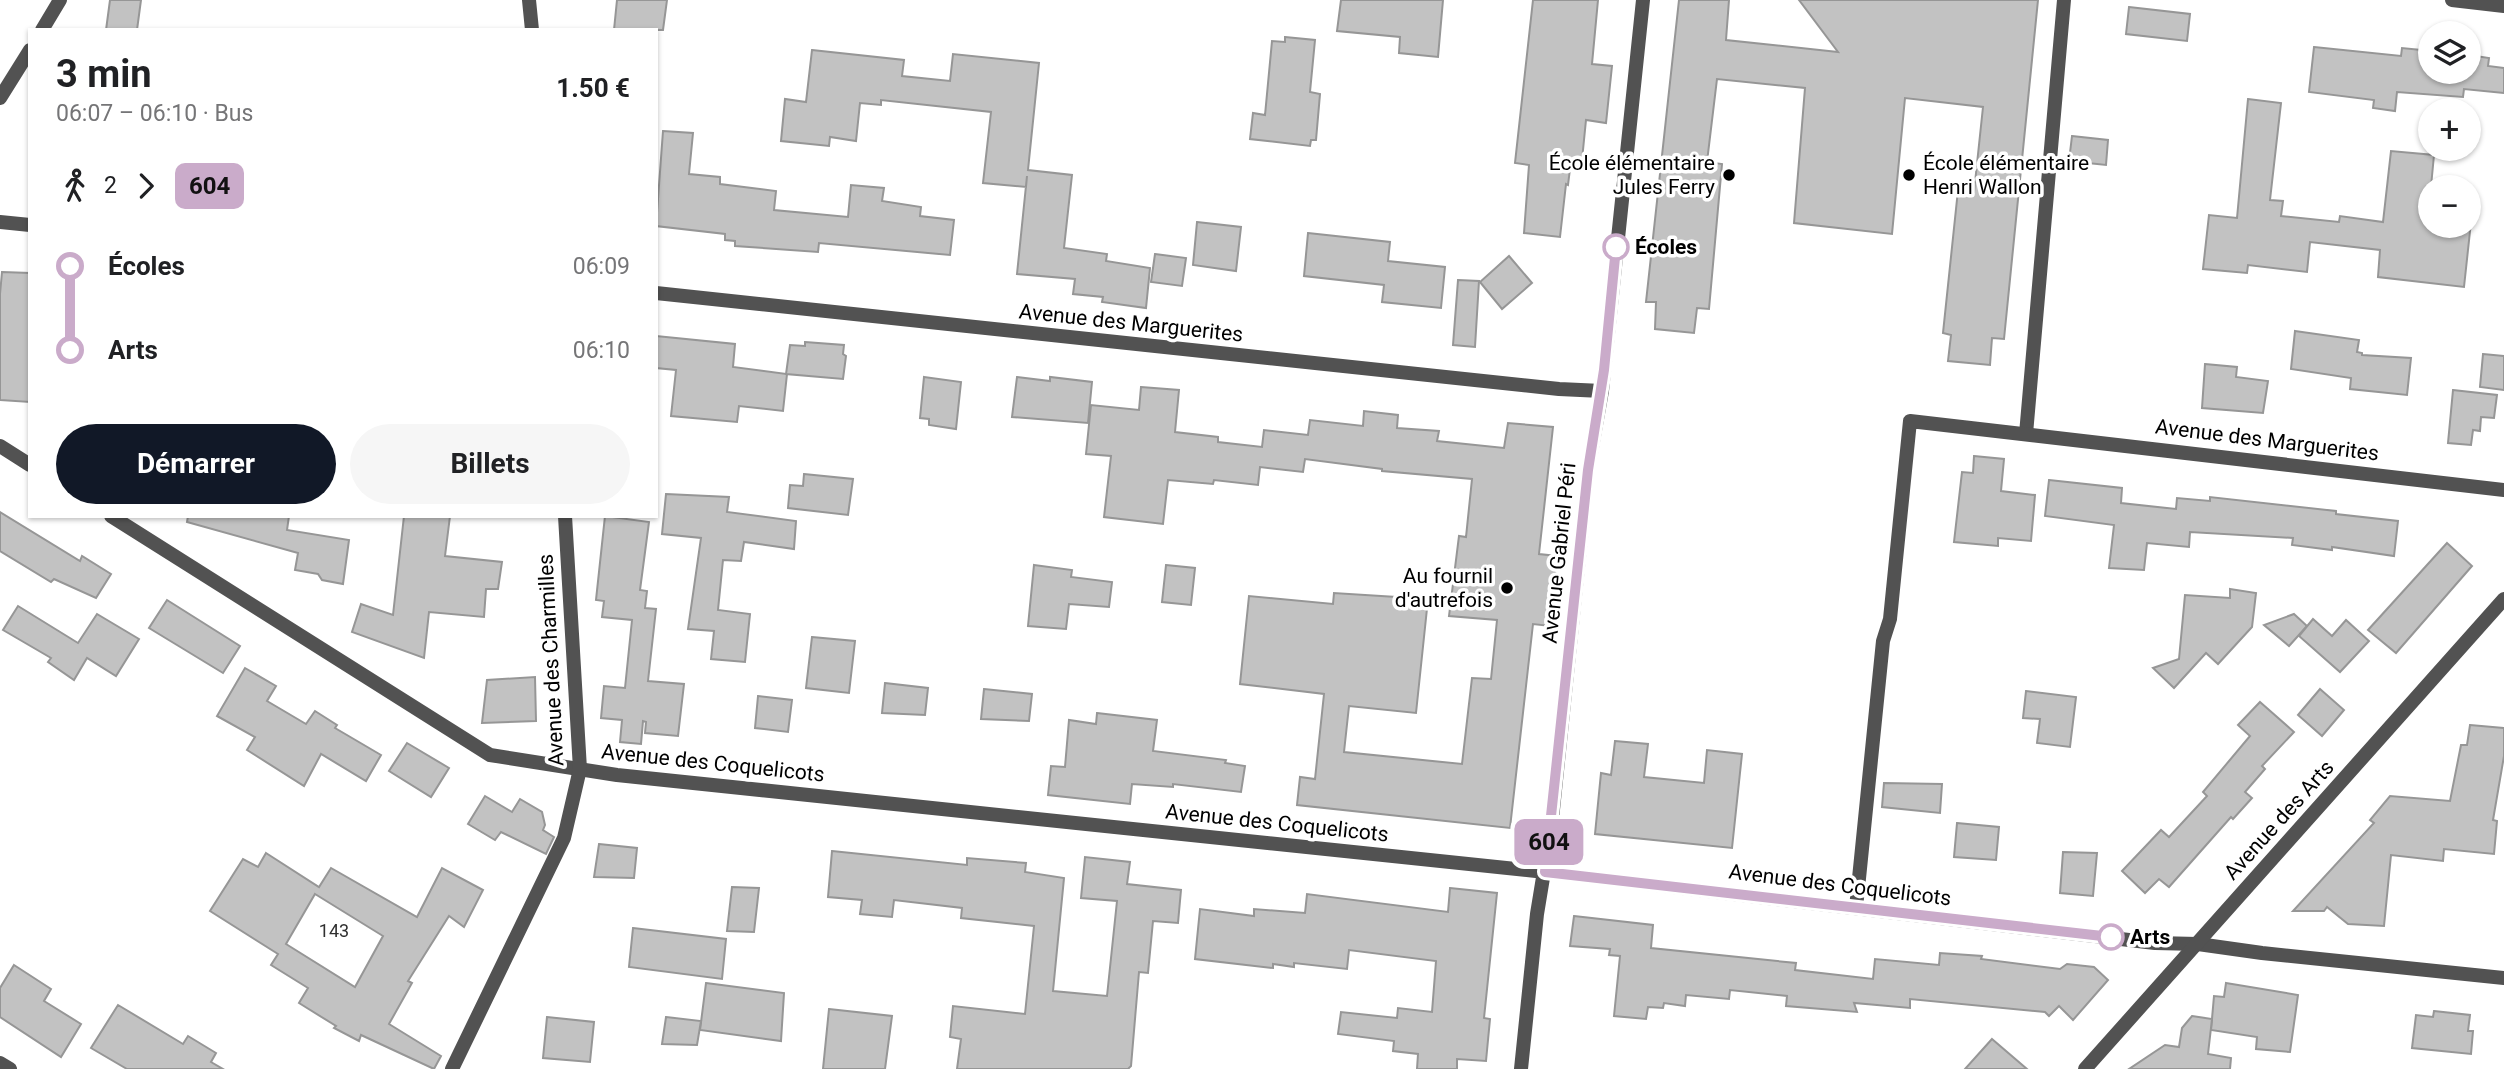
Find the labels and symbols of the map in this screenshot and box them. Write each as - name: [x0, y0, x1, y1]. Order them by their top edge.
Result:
- place label: École élémentaire Jules Ferry: [1549, 151, 1715, 199]
- place label: École élémentaire Henri Wallon: [1923, 151, 2089, 199]
- marker: École élémentaire Jules Ferry: [1721, 167, 1737, 183]
- marker: École élémentaire Henri Wallon: [1901, 167, 1917, 183]
- marker: Écoles: [1603, 234, 1629, 260]
- place label: Écoles: [1635, 235, 1697, 259]
- street label: Avenue des Marguerites: [1018, 299, 1244, 347]
- street label: Avenue des Marguerites: [2154, 414, 2380, 466]
- street label: Avenue Gabriel Péri: [1538, 461, 1580, 645]
- street label: Avenue des Charmilles: [533, 553, 569, 767]
- place label: Au fournil d'autrefois: [1395, 564, 1493, 612]
- marker: Au fournil d'autrefois: [1499, 580, 1515, 596]
- street label: Avenue des Coquelicots: [600, 739, 826, 787]
- street label: Avenue des Arts: [2219, 756, 2339, 884]
- street label: Avenue des Coquelicots: [1164, 799, 1390, 847]
- line badge: 604: [1509, 819, 1589, 865]
- street label: Avenue des Coquelicots: [1727, 859, 1953, 911]
- house number: 143: [319, 920, 349, 941]
- marker: Arts: [2098, 924, 2124, 950]
- place label: Arts: [2130, 925, 2170, 949]

